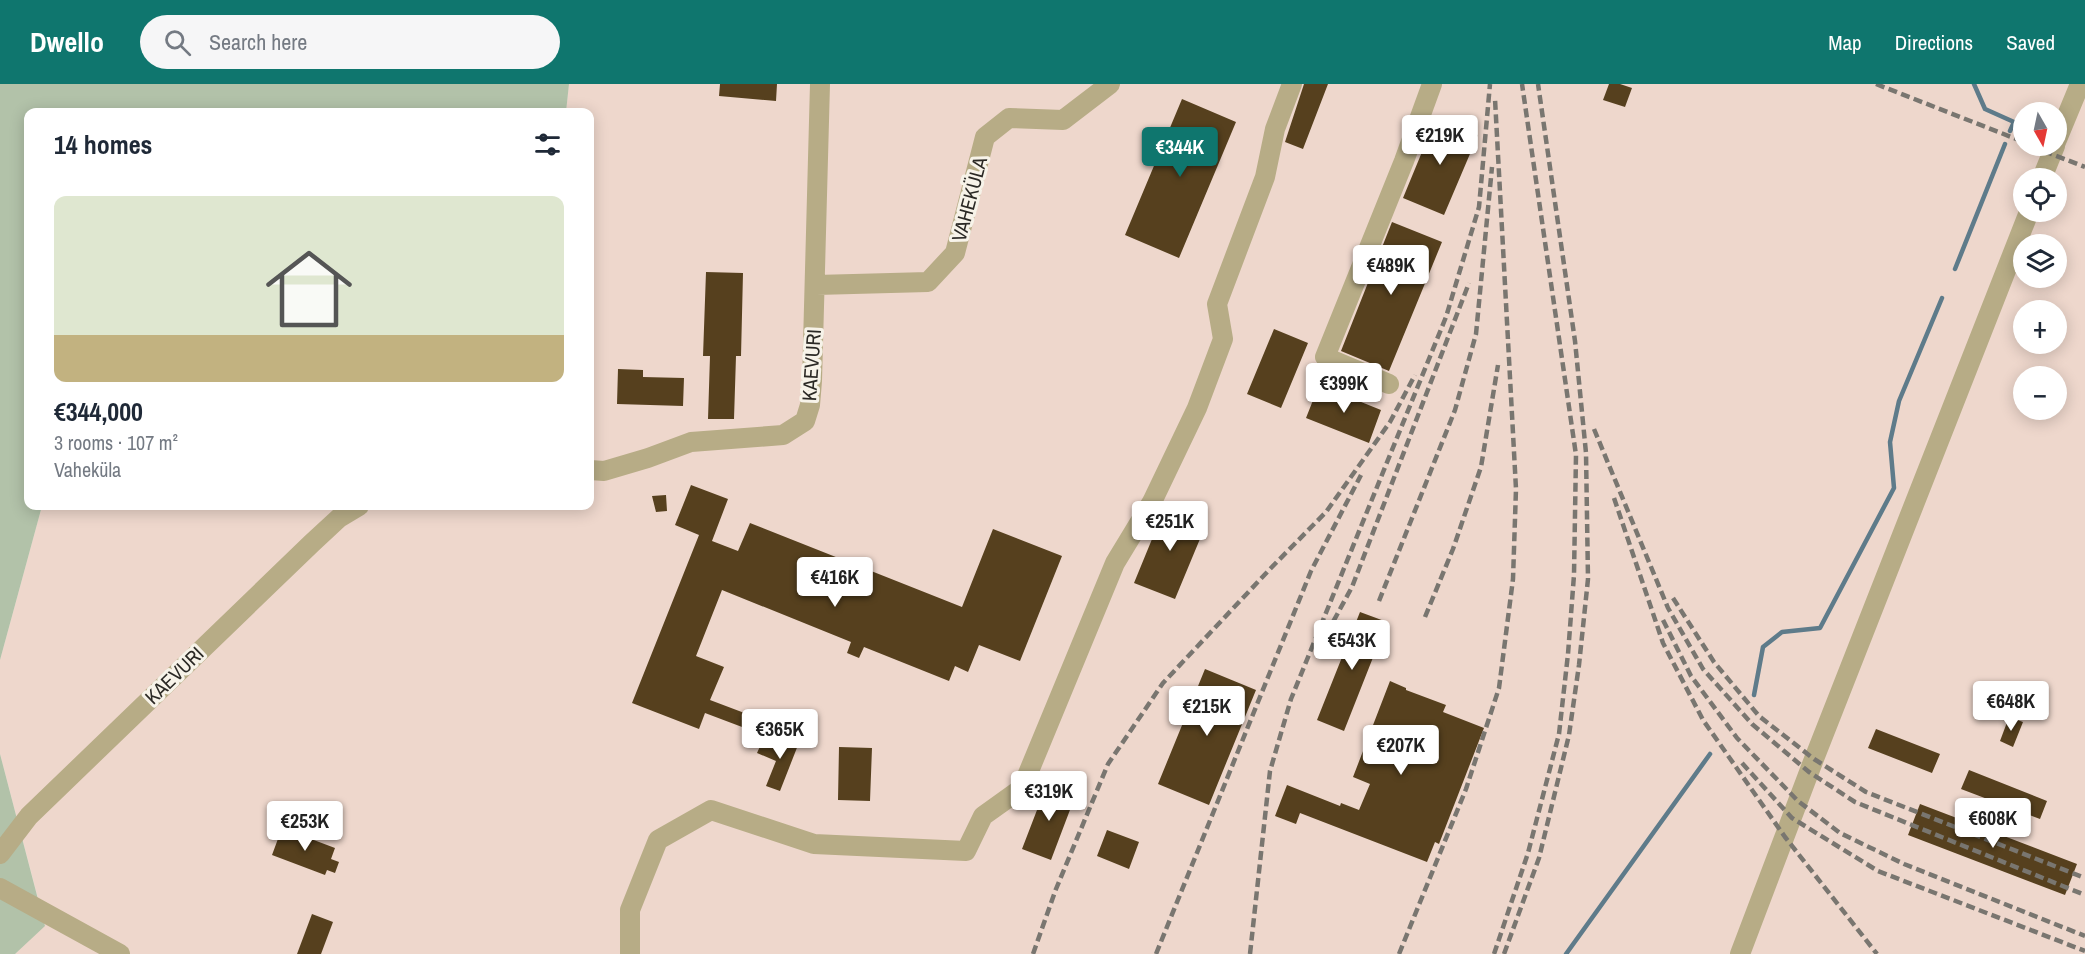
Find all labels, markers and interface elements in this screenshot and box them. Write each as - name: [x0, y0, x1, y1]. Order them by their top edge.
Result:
- search box: [140, 15, 560, 69]
- text: Dwello: [30, 23, 104, 61]
- icon: search: [161, 26, 194, 59]
- text: Search here: [209, 27, 307, 57]
- text: Map: [1828, 28, 1862, 57]
- text: Directions: [1895, 28, 1973, 57]
- text: Saved: [2006, 28, 2055, 57]
- north arrow: [2013, 102, 2067, 156]
- map controls: [2013, 102, 2067, 420]
- pin: €219K: [1398, 115, 1482, 166]
- text: €219K: [1416, 121, 1464, 148]
- text: 14 homes: [54, 127, 152, 162]
- pin: €344K: [1138, 127, 1222, 178]
- icon: filters: [531, 128, 564, 161]
- text: €344K: [1156, 133, 1204, 160]
- street label: VAHEKÜLA: [945, 154, 993, 244]
- button: locate: [2013, 168, 2067, 222]
- button: layers: [2013, 234, 2067, 288]
- icon: home: [255, 235, 363, 343]
- pin: €489K: [1349, 245, 1433, 296]
- text: €489K: [1367, 251, 1415, 278]
- button: +: [2013, 300, 2067, 354]
- street label: KAEVURI: [795, 328, 827, 402]
- pin: €399K: [1302, 363, 1386, 414]
- button: −: [2013, 366, 2067, 420]
- text: €399K: [1320, 369, 1368, 396]
- text: €344,000: [54, 394, 143, 429]
- text: 3 rooms · 107 m²: [54, 429, 178, 456]
- text: Vaheküla: [54, 456, 121, 483]
- pin: €251K: [1128, 501, 1212, 552]
- text: €251K: [1146, 507, 1194, 534]
- pin: €416K: [793, 557, 877, 608]
- text: €416K: [811, 563, 859, 590]
- pin: €543K: [1310, 620, 1394, 671]
- text: €543K: [1328, 626, 1376, 653]
- street label: KAEVURI: [139, 640, 209, 710]
- pin: €648K: [1969, 681, 2053, 732]
- pin: €215K: [1165, 686, 1249, 737]
- text: €648K: [1987, 687, 2035, 714]
- text: €215K: [1183, 692, 1231, 719]
- pin: €365K: [738, 709, 822, 760]
- text: €365K: [756, 715, 804, 742]
- pin: €207K: [1359, 725, 1443, 776]
- text: €207K: [1377, 731, 1425, 758]
- pin: €319K: [1007, 771, 1091, 822]
- text: €319K: [1025, 777, 1073, 804]
- pin: €608K: [1951, 798, 2035, 849]
- pin: €253K: [263, 801, 347, 852]
- text: €608K: [1969, 804, 2017, 831]
- text: €253K: [281, 807, 329, 834]

